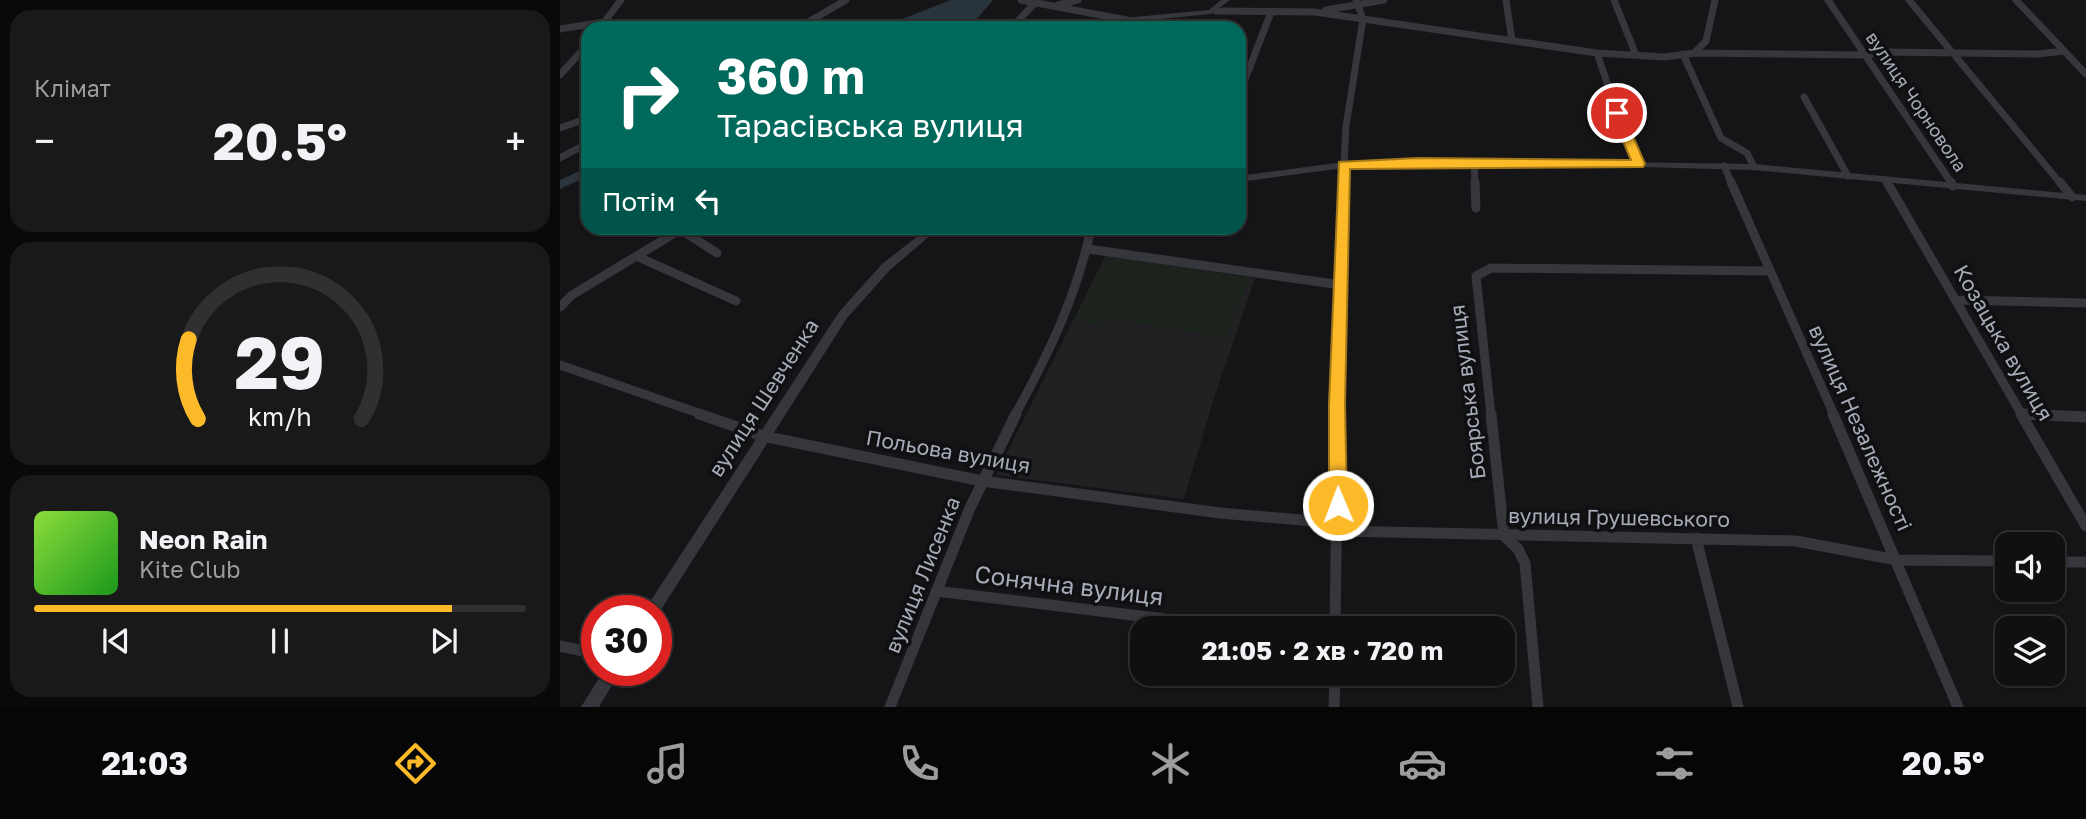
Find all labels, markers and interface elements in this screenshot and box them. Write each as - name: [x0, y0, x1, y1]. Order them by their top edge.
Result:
- street label: вулиця Чорновола: [1862, 27, 1972, 176]
- text: 360 m: [717, 46, 865, 105]
- icon: right: [602, 49, 693, 140]
- text: Клімат: [34, 74, 111, 102]
- pin: [1587, 83, 1647, 143]
- icon: arrive: [1598, 94, 1636, 132]
- text: Тарасівська вулиця: [717, 106, 1024, 144]
- text: 20.5°: [213, 109, 347, 171]
- text: −: [34, 118, 55, 163]
- text: +: [505, 118, 526, 163]
- icon: left: [689, 182, 727, 220]
- text: Потім: [602, 186, 675, 217]
- street label: Козацька вулиця: [1949, 260, 2059, 425]
- street label: Боярська вулиця: [1443, 303, 1491, 481]
- street label: вулиця Шевченка: [702, 314, 824, 481]
- text: 29: [235, 319, 325, 406]
- street label: вулиця Незалежності: [1804, 320, 1918, 535]
- text: km/h: [248, 401, 312, 432]
- street label: Польова вулиця: [864, 424, 1032, 478]
- position arrow: [1301, 468, 1375, 542]
- street label: вулиця Лисенка: [879, 493, 965, 657]
- street label: вулиця Грушевського: [1508, 502, 1730, 532]
- text: Neon Rain: [139, 524, 268, 555]
- map controls: [1995, 532, 2065, 686]
- button: sound: [1995, 532, 2065, 602]
- text: Kite Club: [139, 555, 240, 583]
- street label: Сонячна вулиця: [973, 559, 1165, 610]
- speed limit sign: 30: [581, 595, 672, 686]
- button: layers: [1995, 616, 2065, 686]
- icon: previous: [97, 622, 135, 660]
- icon: pause: [261, 622, 299, 660]
- icon: next: [425, 622, 463, 660]
- text: 21:05 · 2 хв · 720 m: [1202, 635, 1443, 666]
- icon: directions: [391, 739, 440, 788]
- icon: music: [643, 739, 692, 788]
- icon: phone: [895, 739, 944, 788]
- icon: climate: [1146, 739, 1195, 788]
- icon: car: [1398, 739, 1447, 788]
- icon: filters: [1650, 739, 1699, 788]
- text: 21:03: [101, 744, 188, 782]
- text: 20.5°: [1902, 744, 1985, 782]

